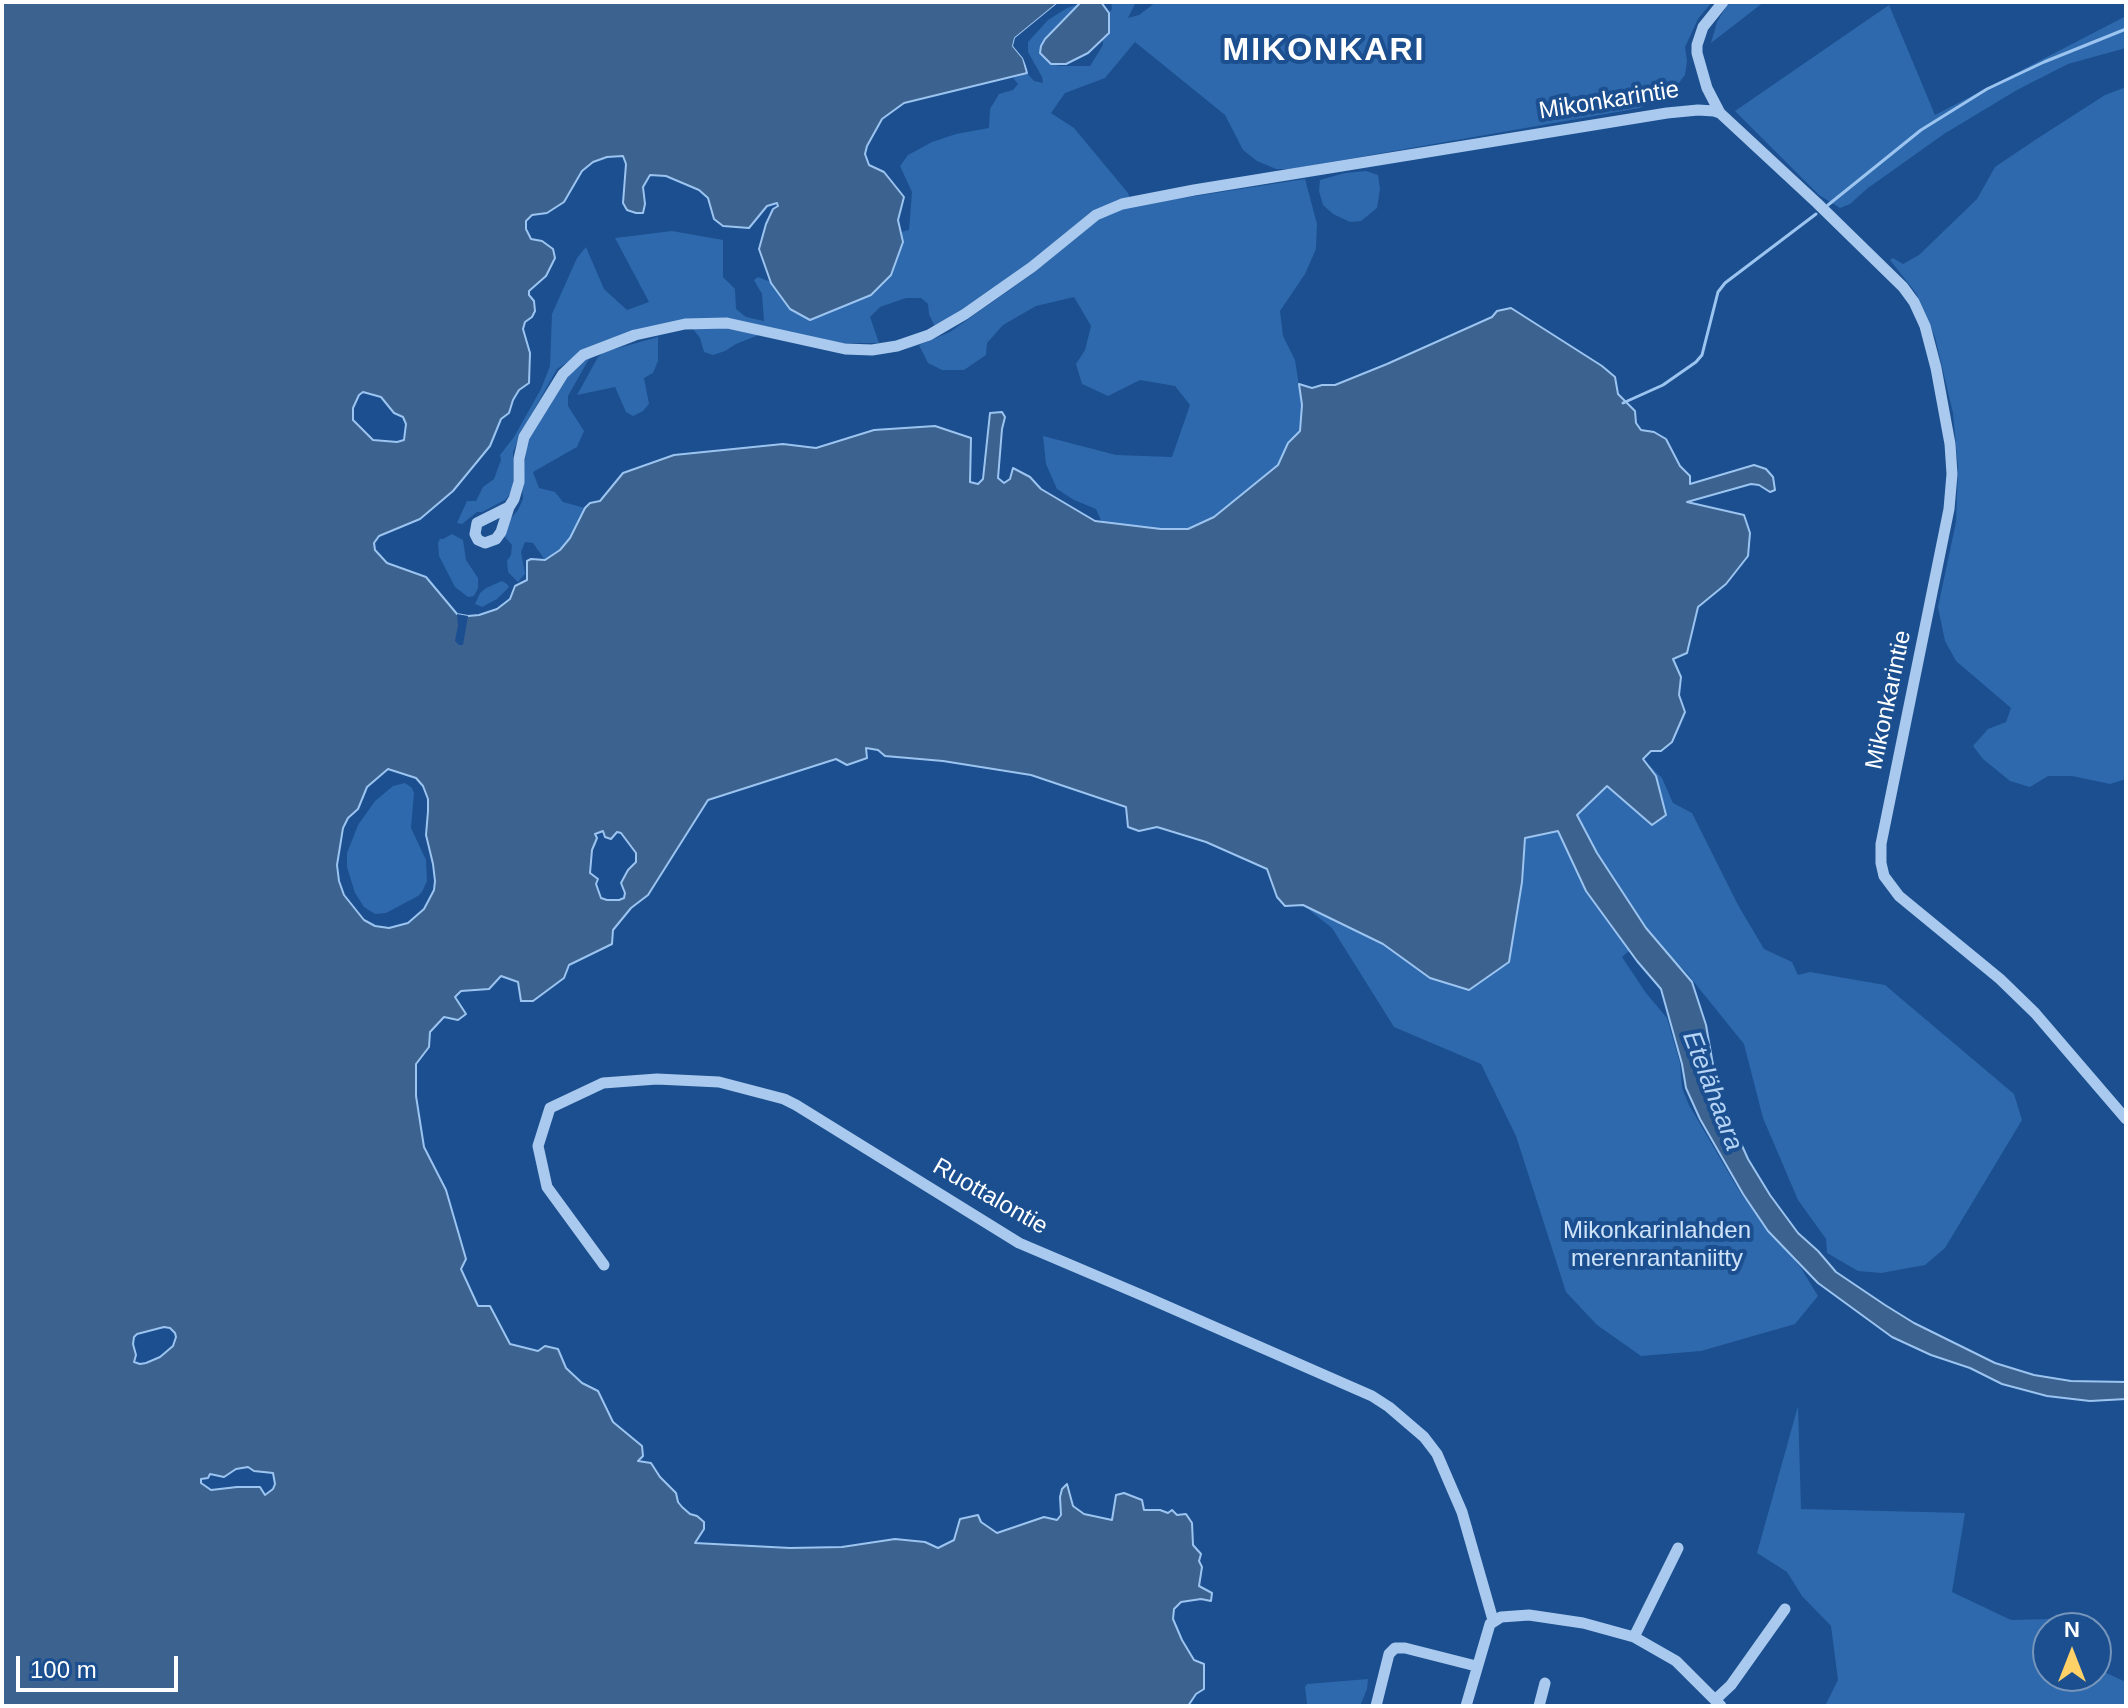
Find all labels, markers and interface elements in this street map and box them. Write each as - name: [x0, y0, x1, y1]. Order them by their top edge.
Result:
- district label: MIKONKARI: [1223, 32, 1425, 70]
- street label: Mikonkarintie: [1537, 76, 1681, 126]
- street label: Mikonkarintie: [1860, 628, 1918, 772]
- water label: Etelähaara: [1675, 1027, 1749, 1155]
- street label: Ruottalontie: [927, 1153, 1053, 1241]
- park label: Mikonkarinlahden merenrantaniitty: [1563, 1217, 1751, 1273]
- north arrow: [2032, 1612, 2112, 1692]
- text: N: [2064, 1617, 2080, 1642]
- scale bar: [20, 1640, 182, 1690]
- text: 100 m: [30, 1656, 97, 1683]

